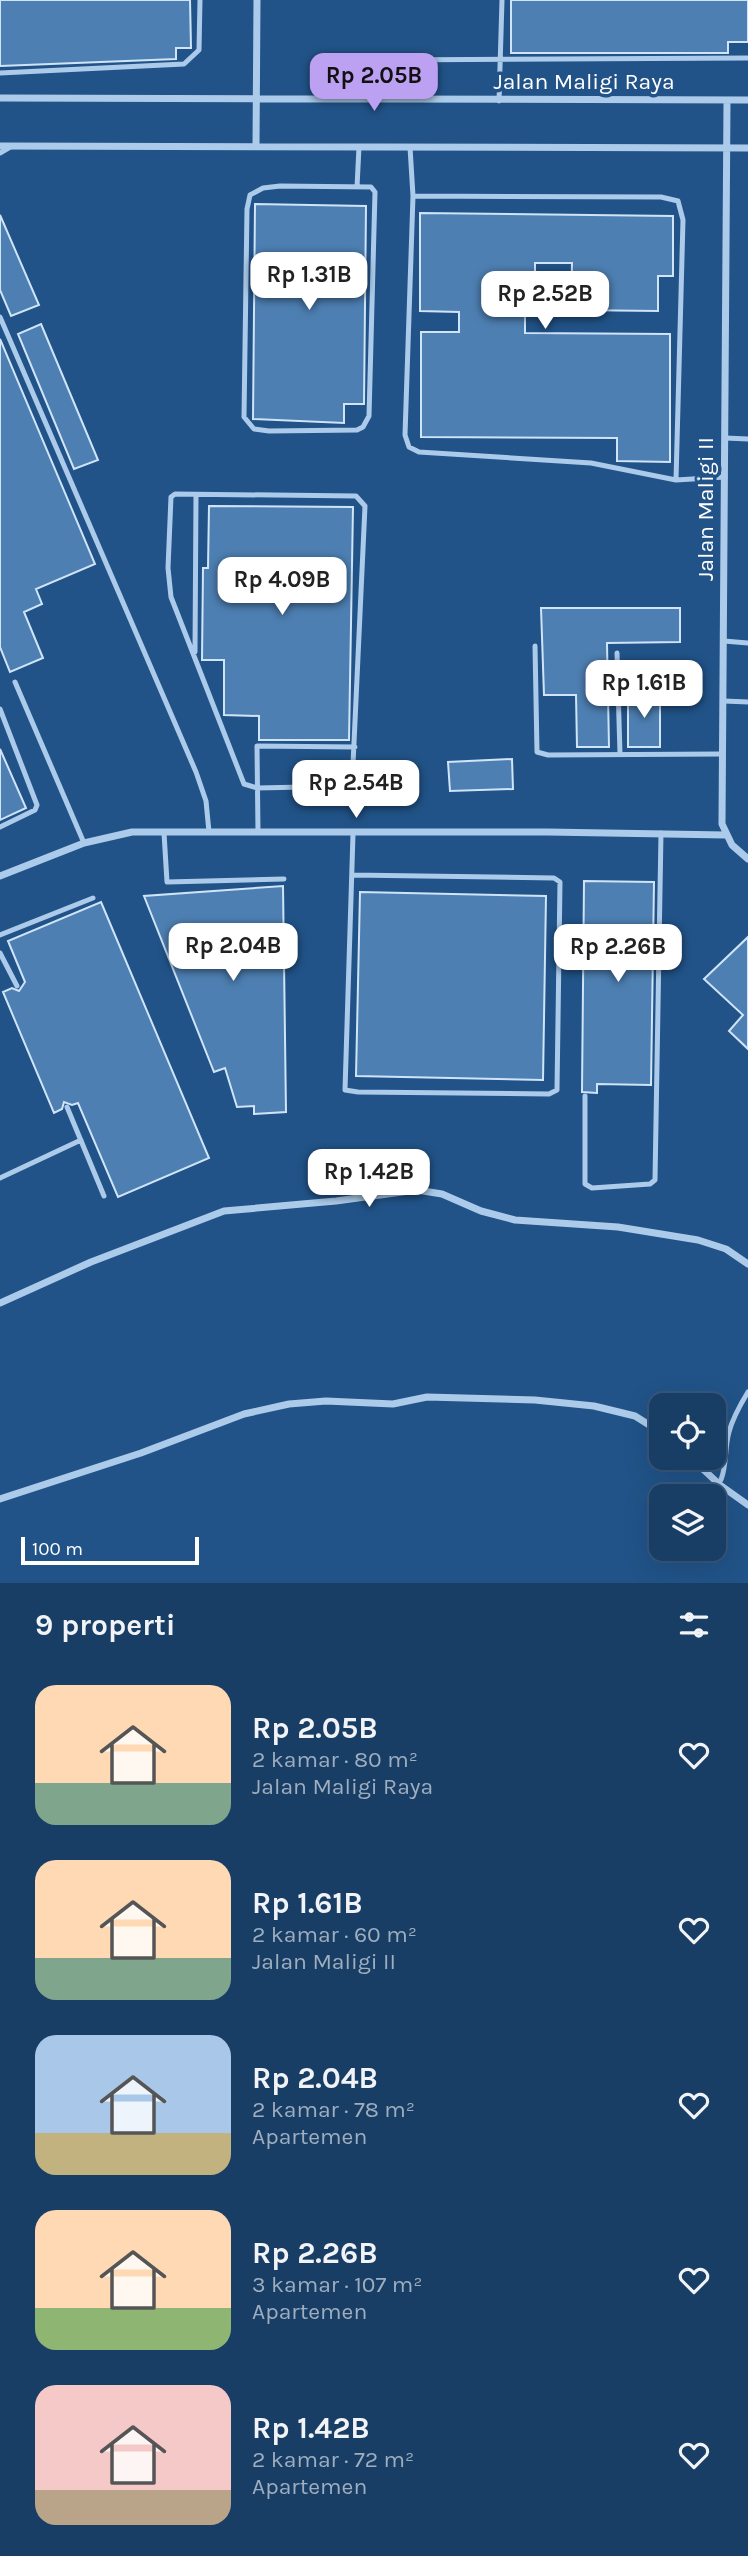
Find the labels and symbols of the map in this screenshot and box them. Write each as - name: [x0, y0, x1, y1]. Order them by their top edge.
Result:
- pin: Rp 2.05B: [302, 54, 446, 113]
- street label: Jalan Maligi Raya: [493, 68, 675, 95]
- pin: Rp 1.31B: [237, 252, 381, 312]
- pin: Rp 2.52B: [473, 272, 617, 331]
- street label: Jalan Maligi II: [692, 437, 719, 581]
- pin: Rp 4.09B: [210, 558, 354, 617]
- pin: Rp 1.61B: [572, 660, 716, 720]
- pin: Rp 2.54B: [284, 760, 428, 820]
- pin: Rp 2.04B: [161, 923, 305, 983]
- pin: Rp 2.26B: [546, 925, 690, 984]
- pin: Rp 1.42B: [297, 1150, 441, 1209]
- scale bar: [21, 1534, 200, 1566]

